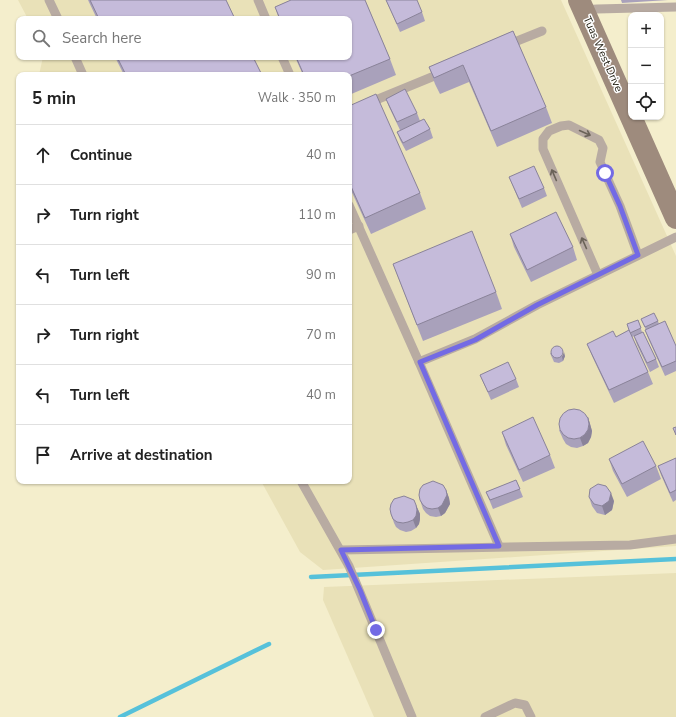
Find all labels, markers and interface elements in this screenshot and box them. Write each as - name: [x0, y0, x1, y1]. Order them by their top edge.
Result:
- map controls: [628, 12, 664, 120]
- button: +: [628, 12, 664, 48]
- street label: Tuas West Drive: [580, 14, 626, 94]
- search box: [16, 16, 352, 60]
- icon: search: [30, 27, 52, 49]
- text: Search here: [62, 28, 142, 48]
- button: −: [628, 48, 664, 84]
- button: locate: [628, 84, 664, 120]
- text: 5 min: [32, 87, 76, 110]
- text: Walk · 350 m: [258, 89, 336, 107]
- one-way arrow: [579, 130, 591, 137]
- icon: ahead: [32, 144, 54, 166]
- text: Continue: [70, 145, 132, 165]
- text: 40 m: [306, 146, 336, 164]
- route start: [596, 164, 614, 182]
- one-way arrow: [550, 169, 557, 181]
- icon: right: [32, 204, 54, 226]
- text: Turn right: [70, 205, 139, 225]
- text: 110 m: [298, 206, 336, 224]
- one-way arrow: [580, 237, 587, 249]
- icon: left: [32, 264, 54, 286]
- text: Turn left: [70, 265, 129, 285]
- text: 90 m: [306, 266, 336, 284]
- icon: right: [32, 324, 54, 346]
- text: Turn right: [70, 325, 139, 345]
- text: 70 m: [306, 326, 336, 344]
- icon: left: [32, 384, 54, 406]
- text: Turn left: [70, 385, 129, 405]
- text: 40 m: [306, 386, 336, 404]
- icon: arrive: [32, 444, 54, 466]
- text: Arrive at destination: [70, 445, 213, 465]
- route end: [367, 621, 385, 639]

